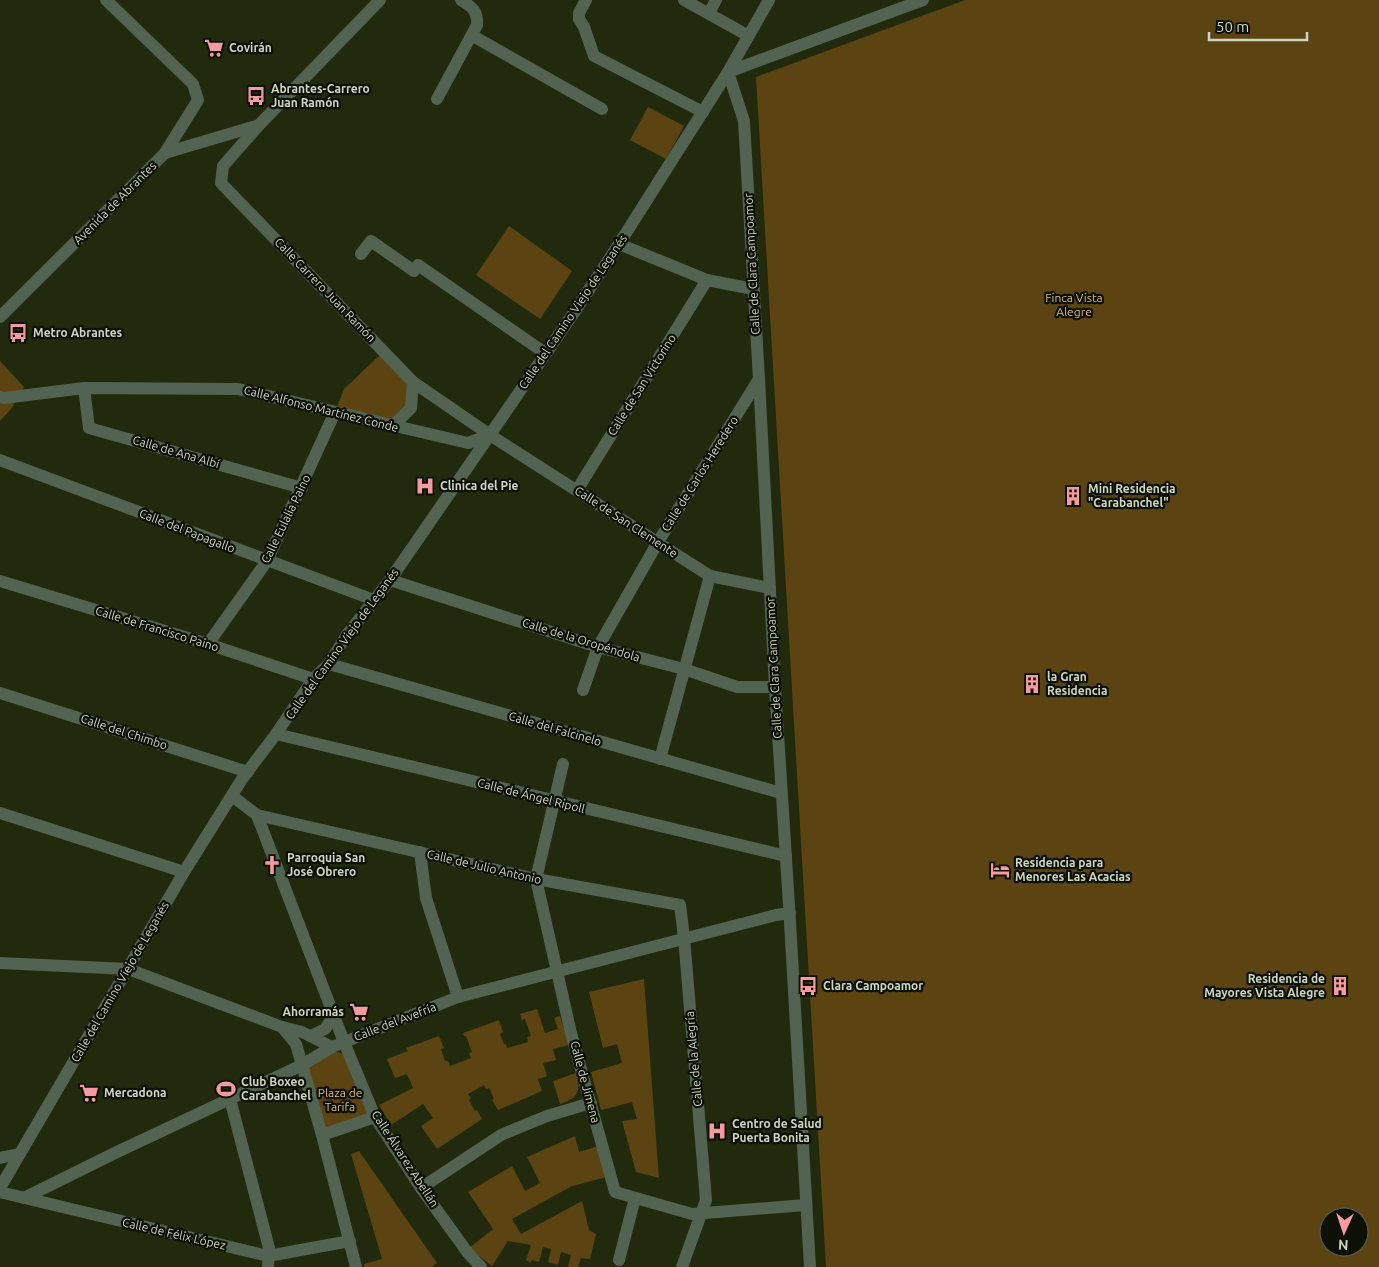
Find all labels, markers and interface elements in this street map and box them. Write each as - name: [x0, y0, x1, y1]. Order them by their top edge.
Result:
- scale bar: [1209, 10, 1306, 42]
- text: 50 m: [1216, 18, 1249, 35]
- supermarket icon: Covirán: [203, 37, 225, 59]
- place label: Covirán: [229, 41, 272, 54]
- place label: Abrantes-Carrero Juan Ramón: [271, 82, 370, 109]
- bus stop icon: Abrantes-Carrero Juan Ramón: [245, 85, 267, 107]
- street label: Avenida de Abrantes: [71, 159, 159, 247]
- street label: Calle de Clara Campoamor: [741, 192, 762, 335]
- street label: Calle del Camino Viejo de Leganés: [516, 232, 629, 391]
- street label: Calle Carrero Juan Ramón: [272, 235, 378, 344]
- park label: Finca Vista Alegre: [1045, 291, 1103, 318]
- bus stop icon: Metro Abrantes: [7, 322, 29, 344]
- place label: Metro Abrantes: [33, 326, 123, 339]
- street label: Calle de San Victorino: [605, 332, 678, 438]
- street label: Calle Alfonso Martínez Conde: [242, 383, 400, 434]
- street label: Calle de Carlos Heredero: [659, 414, 740, 534]
- street label: Calle de Ana Albí: [131, 433, 222, 470]
- street label: Calle Eulalia Paino: [258, 472, 313, 565]
- hospital icon: Clinica del Pie: [414, 475, 436, 497]
- place label: Clinica del Pie: [440, 479, 519, 492]
- place label: Mini Residencia "Carabanchel": [1088, 482, 1176, 509]
- street label: Calle de San Clemente: [572, 483, 680, 560]
- building icon: Mini Residencia "Carabanchel": [1062, 485, 1084, 507]
- street label: Calle del Papagallo: [137, 506, 237, 555]
- street label: Calle del Camino Viejo de Leganés: [282, 566, 401, 722]
- street label: Calle de Clara Campoamor: [763, 596, 784, 739]
- street label: Calle de Francisco Paino: [94, 604, 220, 653]
- street label: Calle de la Oropéndola: [521, 615, 642, 664]
- place label: la Gran Residencia: [1047, 670, 1107, 697]
- building icon: la Gran Residencia: [1021, 673, 1043, 695]
- street label: Calle del Falcinelo: [507, 709, 603, 748]
- street label: Calle del Chimbo: [79, 711, 169, 752]
- street label: Calle de Ángel Ripoll: [476, 776, 586, 815]
- street label: Calle de Julio Antonio: [425, 847, 543, 886]
- place label: Parroquia San José Obrero: [287, 851, 365, 878]
- church icon: Parroquia San José Obrero: [261, 854, 283, 876]
- place label: Residencia para Menores Las Acacias: [1015, 856, 1131, 883]
- hotel icon: Residencia para Menores Las Acacias: [989, 859, 1011, 881]
- street label: Calle del Camino Viejo de Leganés: [68, 899, 171, 1064]
- place label: Residencia de Mayores Vista Alegre: [1204, 972, 1325, 999]
- bus stop icon: Clara Campoamor: [797, 975, 819, 997]
- building icon: Residencia de Mayores Vista Alegre: [1329, 975, 1351, 997]
- place label: Clara Campoamor: [823, 979, 923, 992]
- street label: Calle del Avefría: [352, 1000, 438, 1043]
- supermarket icon: Ahorramás: [348, 1001, 370, 1023]
- place label: Ahorramás: [283, 1005, 344, 1018]
- street label: Calle de la Alegría: [683, 1011, 704, 1107]
- street label: Calle de Jimena: [568, 1039, 603, 1124]
- place label: Club Boxeo Carabanchel: [241, 1075, 311, 1102]
- sports icon: Club Boxeo Carabanchel: [215, 1078, 237, 1100]
- supermarket icon: Mercadona: [78, 1082, 100, 1104]
- place label: Mercadona: [104, 1086, 167, 1099]
- park label: Plaza de Tarifa: [318, 1086, 362, 1113]
- street label: Calle Álvarez Abellán: [369, 1108, 441, 1209]
- place label: Centro de Salud Puerta Bonita: [732, 1117, 822, 1144]
- hospital icon: Centro de Salud Puerta Bonita: [706, 1120, 728, 1142]
- north arrow: [1319, 1207, 1369, 1257]
- street label: Calle de Félix López: [121, 1215, 228, 1252]
- text: N: [1338, 1237, 1349, 1253]

